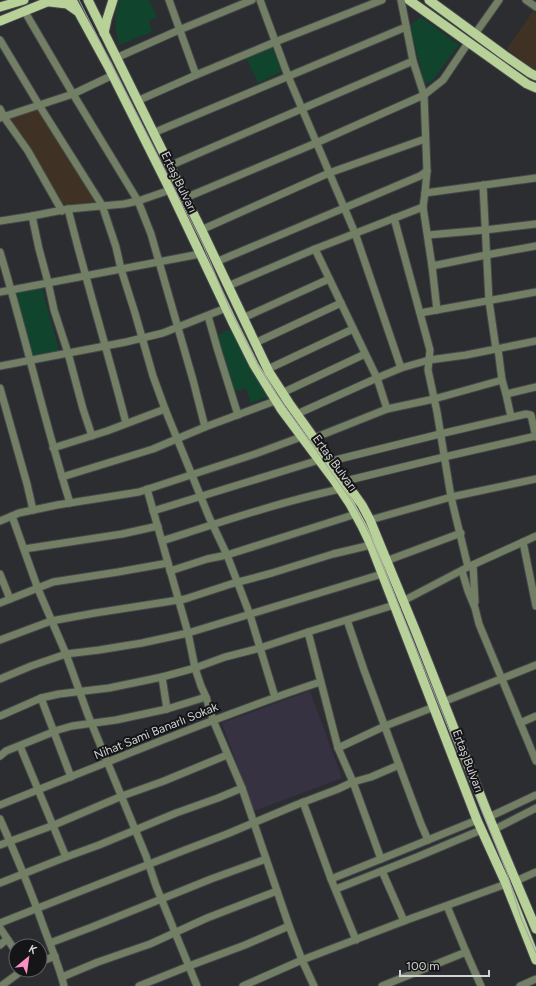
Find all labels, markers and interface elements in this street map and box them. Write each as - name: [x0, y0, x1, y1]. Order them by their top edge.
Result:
- street label: Ertaş Bulvarı: [158, 149, 200, 215]
- street label: Ertaş Bulvarı: [310, 432, 360, 494]
- street label: Nihat Sami Banarlı Sokak: [92, 700, 220, 762]
- street label: Ertaş Bulvarı: [450, 728, 486, 794]
- north arrow: [8, 938, 48, 978]
- text: K: [26, 942, 40, 957]
- scale bar: [400, 952, 489, 978]
- text: 100 m: [406, 959, 440, 973]

